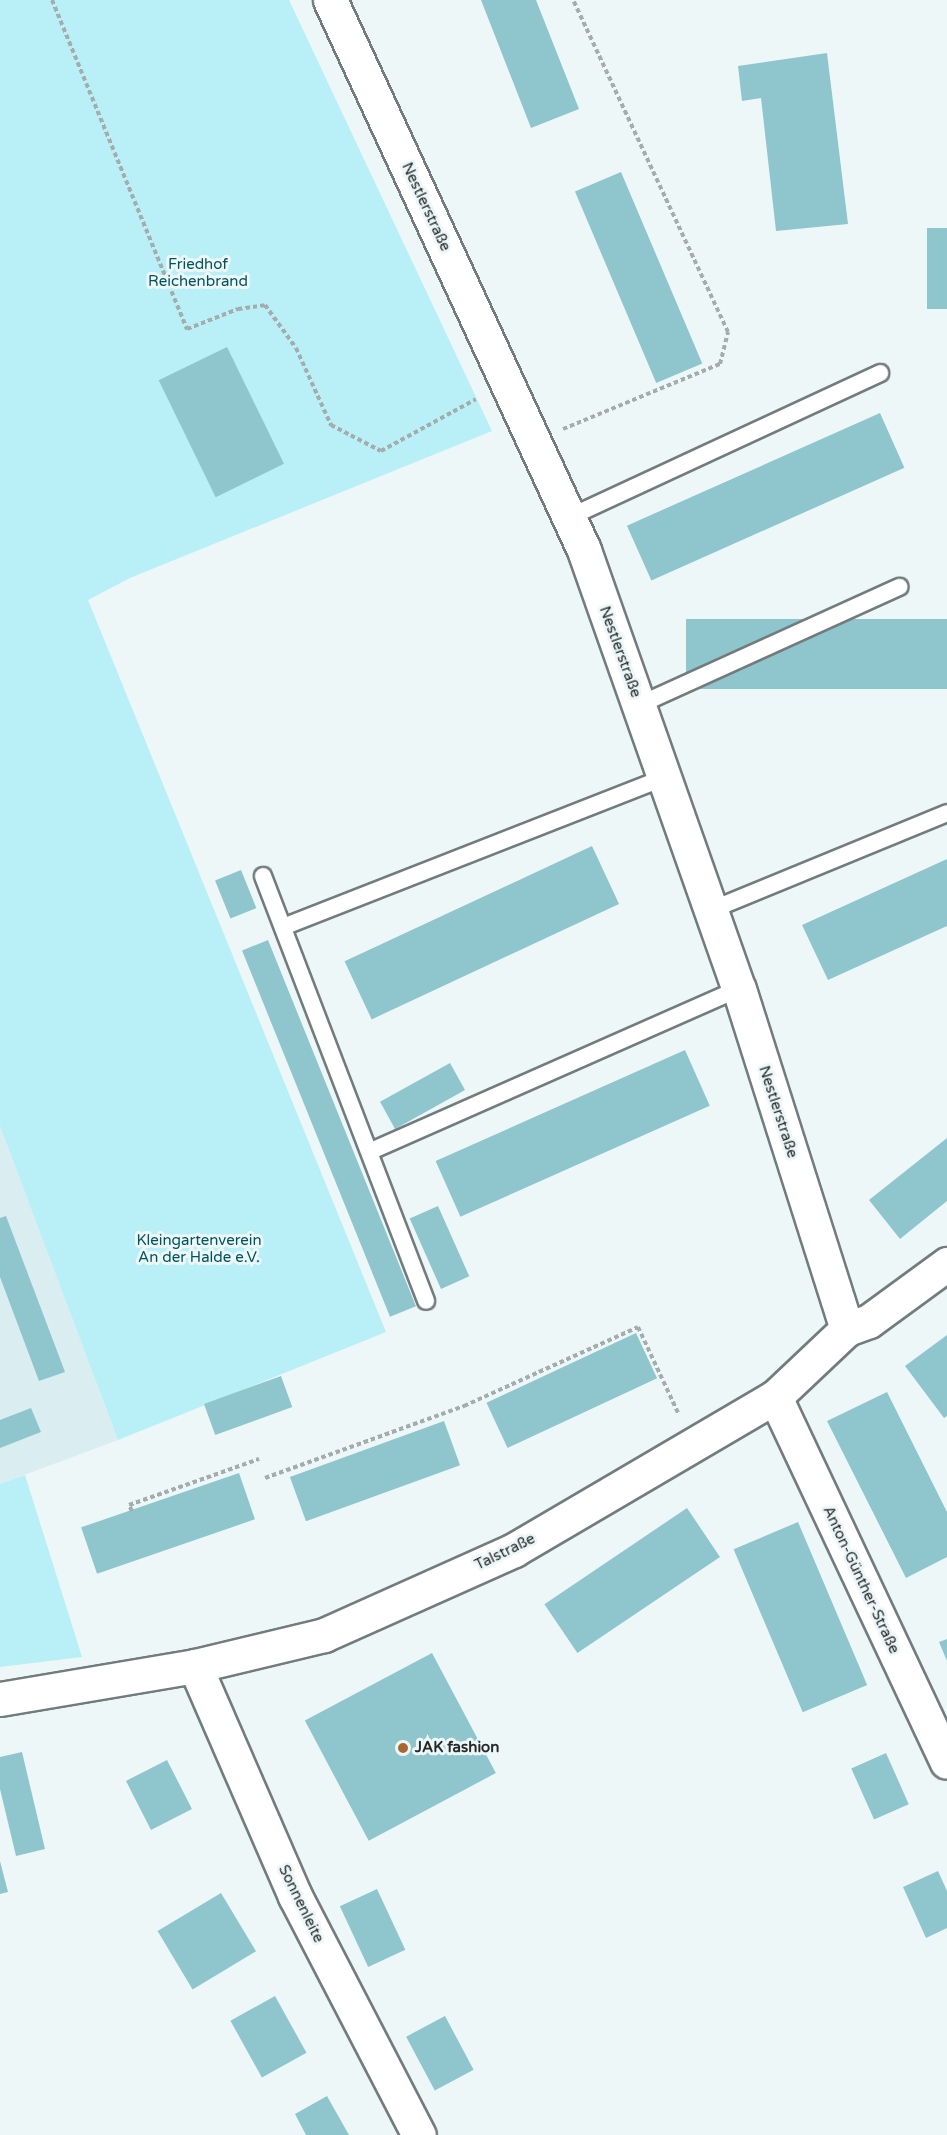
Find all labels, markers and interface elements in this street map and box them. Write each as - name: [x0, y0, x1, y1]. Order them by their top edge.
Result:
- street label: Nestlerstraße: [398, 160, 454, 254]
- park label: Friedhof Reichenbrand: [148, 255, 248, 290]
- street label: Nestlerstraße: [595, 604, 645, 700]
- street label: Nestlerstraße: [755, 1064, 801, 1160]
- park label: Kleingartenverein An der Halde e.V.: [136, 1231, 262, 1266]
- street label: Anton-Günther-Straße: [819, 1503, 903, 1657]
- street label: Talstraße: [472, 1530, 538, 1574]
- place label: JAK fashion: [415, 1739, 499, 1757]
- marker: JAK fashion: [396, 1741, 410, 1755]
- street label: Sonnenleite: [274, 1862, 328, 1946]

